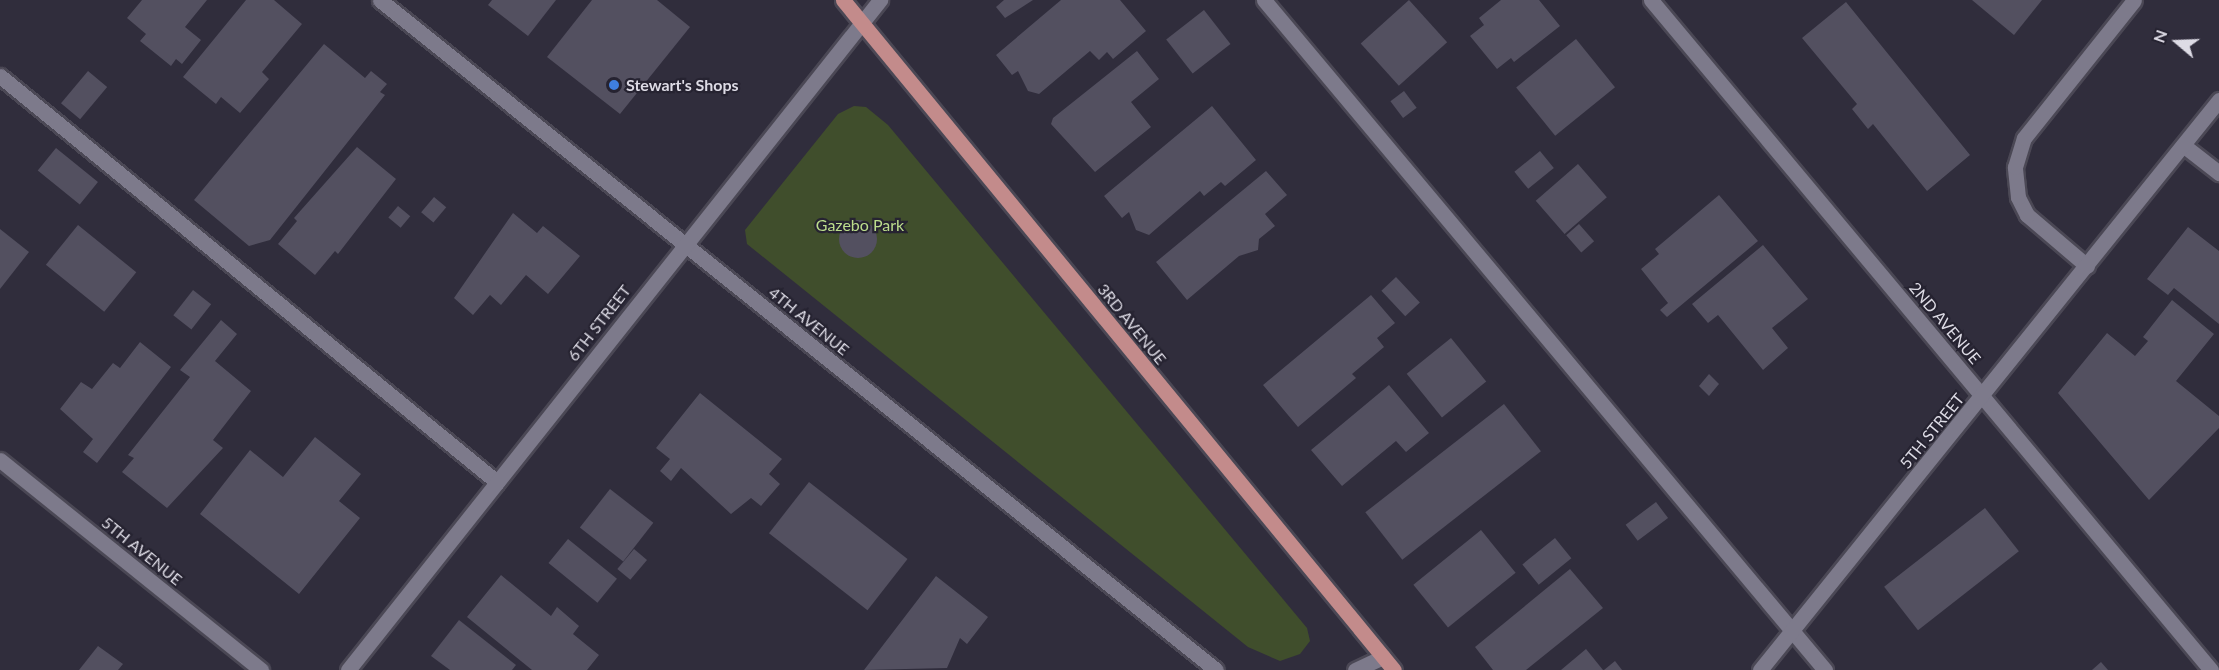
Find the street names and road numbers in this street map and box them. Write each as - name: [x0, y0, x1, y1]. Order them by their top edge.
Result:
- street label: 2ND AVENUE: [1905, 278, 1985, 368]
- street label: 3RD AVENUE: [1093, 280, 1171, 368]
- street label: 6TH STREET: [563, 281, 635, 365]
- street label: 4TH AVENUE: [765, 283, 853, 359]
- street label: 5TH STREET: [1896, 390, 1968, 472]
- street label: 5TH AVENUE: [98, 513, 186, 589]

